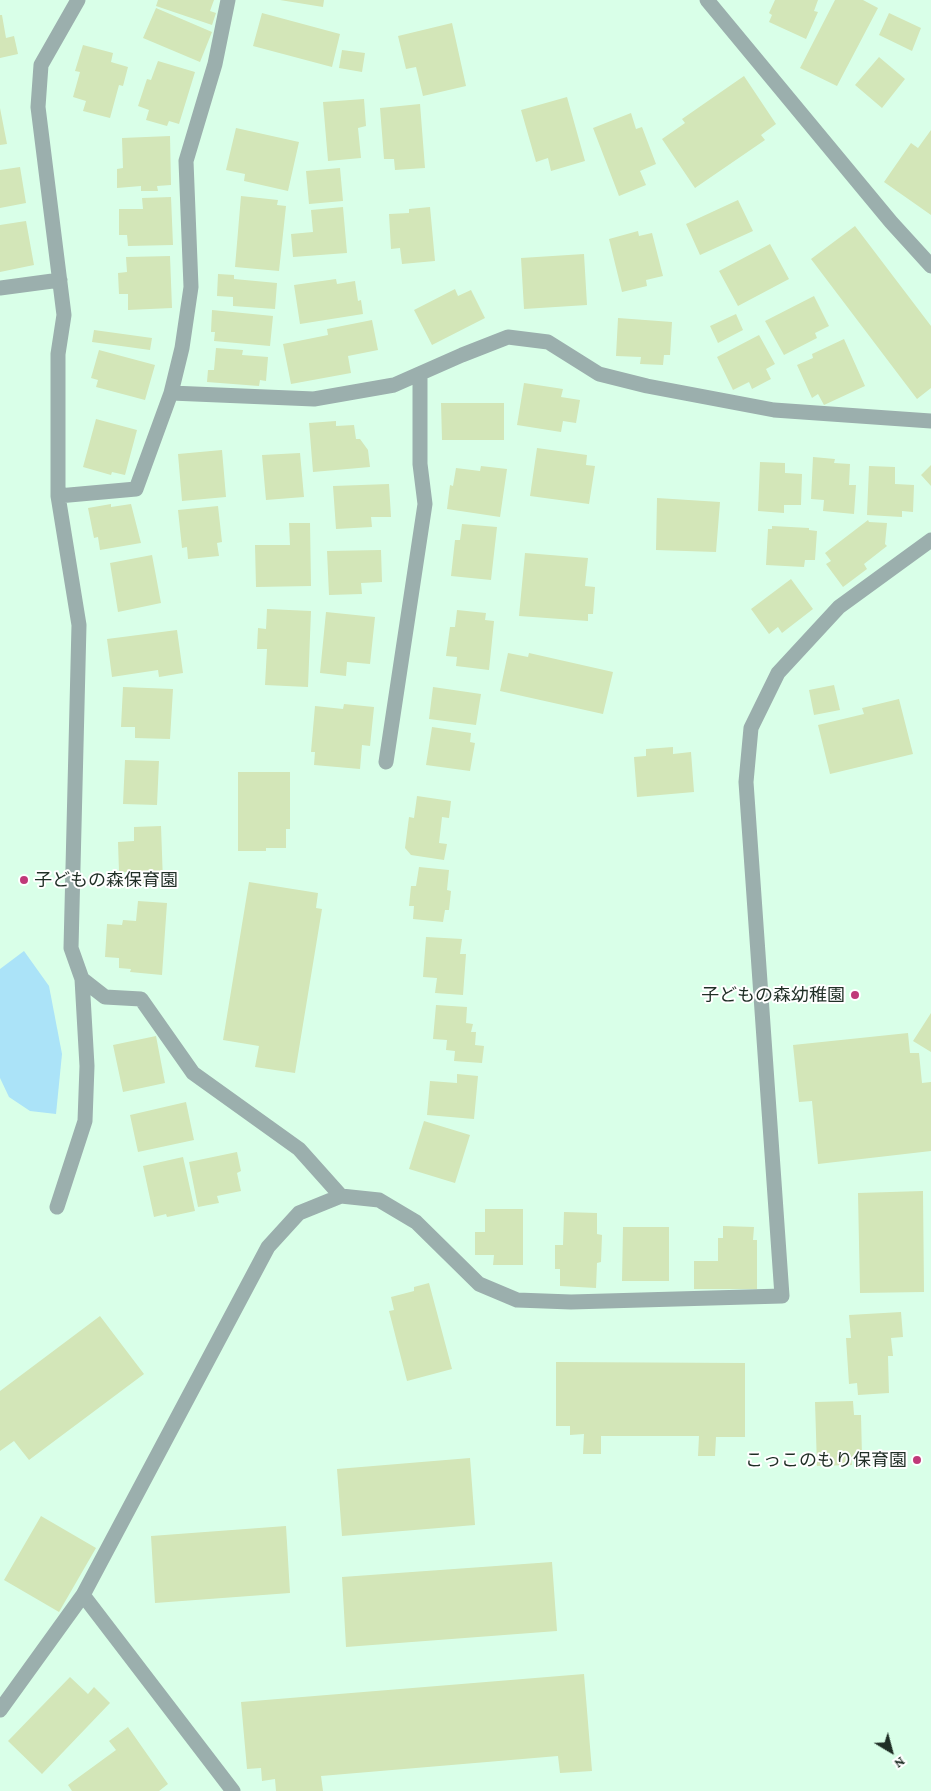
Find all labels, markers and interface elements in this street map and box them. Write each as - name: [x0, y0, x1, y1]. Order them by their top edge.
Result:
- place label: 子どもの森保育園: [34, 869, 178, 891]
- marker: 子どもの森保育園: [18, 874, 30, 886]
- place label: 子どもの森幼稚園: [701, 984, 845, 1006]
- marker: 子どもの森幼稚園: [849, 989, 861, 1001]
- place label: こっこのもり保育園: [745, 1449, 907, 1471]
- marker: こっこのもり保育園: [911, 1454, 923, 1466]
- north arrow: [866, 1726, 916, 1776]
- text: N: [891, 1754, 909, 1772]

